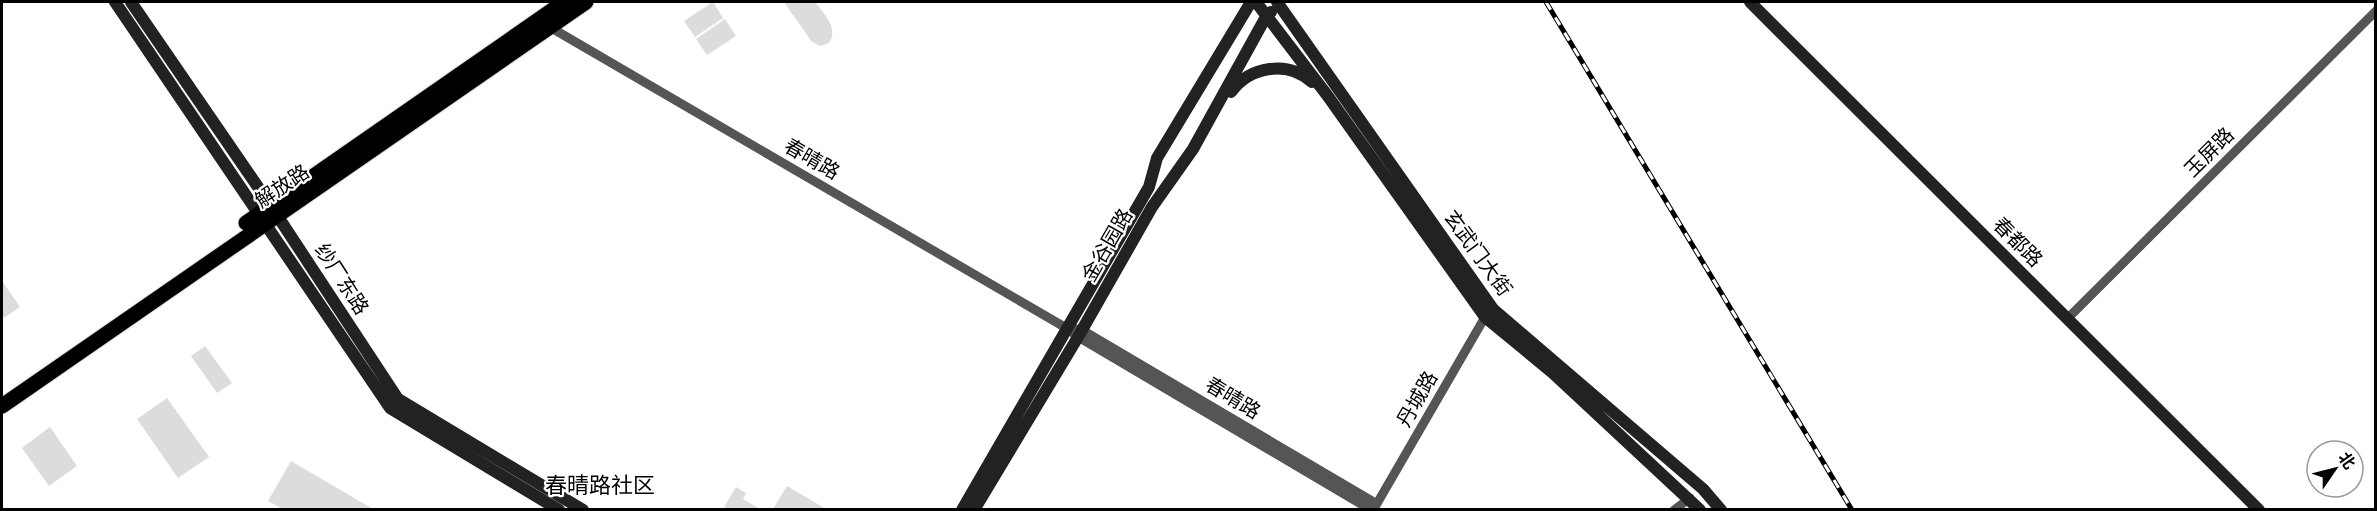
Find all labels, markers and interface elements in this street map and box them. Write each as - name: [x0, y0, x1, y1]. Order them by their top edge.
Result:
- street label: 玉屏路: [2179, 122, 2241, 184]
- street label: 春晴路: [779, 133, 844, 187]
- street label: 解放路: [250, 158, 315, 215]
- street label: 金谷园路: [1076, 204, 1140, 287]
- street label: 玄武门大街: [1436, 205, 1518, 302]
- street label: 春都路: [1986, 212, 2048, 274]
- street label: 纱厂东路: [308, 238, 375, 321]
- street label: 丹城路: [1391, 367, 1445, 432]
- street label: 春晴路: [1200, 371, 1265, 426]
- north arrow: [2305, 439, 2365, 499]
- text: 北: [2333, 448, 2360, 474]
- district label: 春晴路社区: [545, 470, 655, 502]

